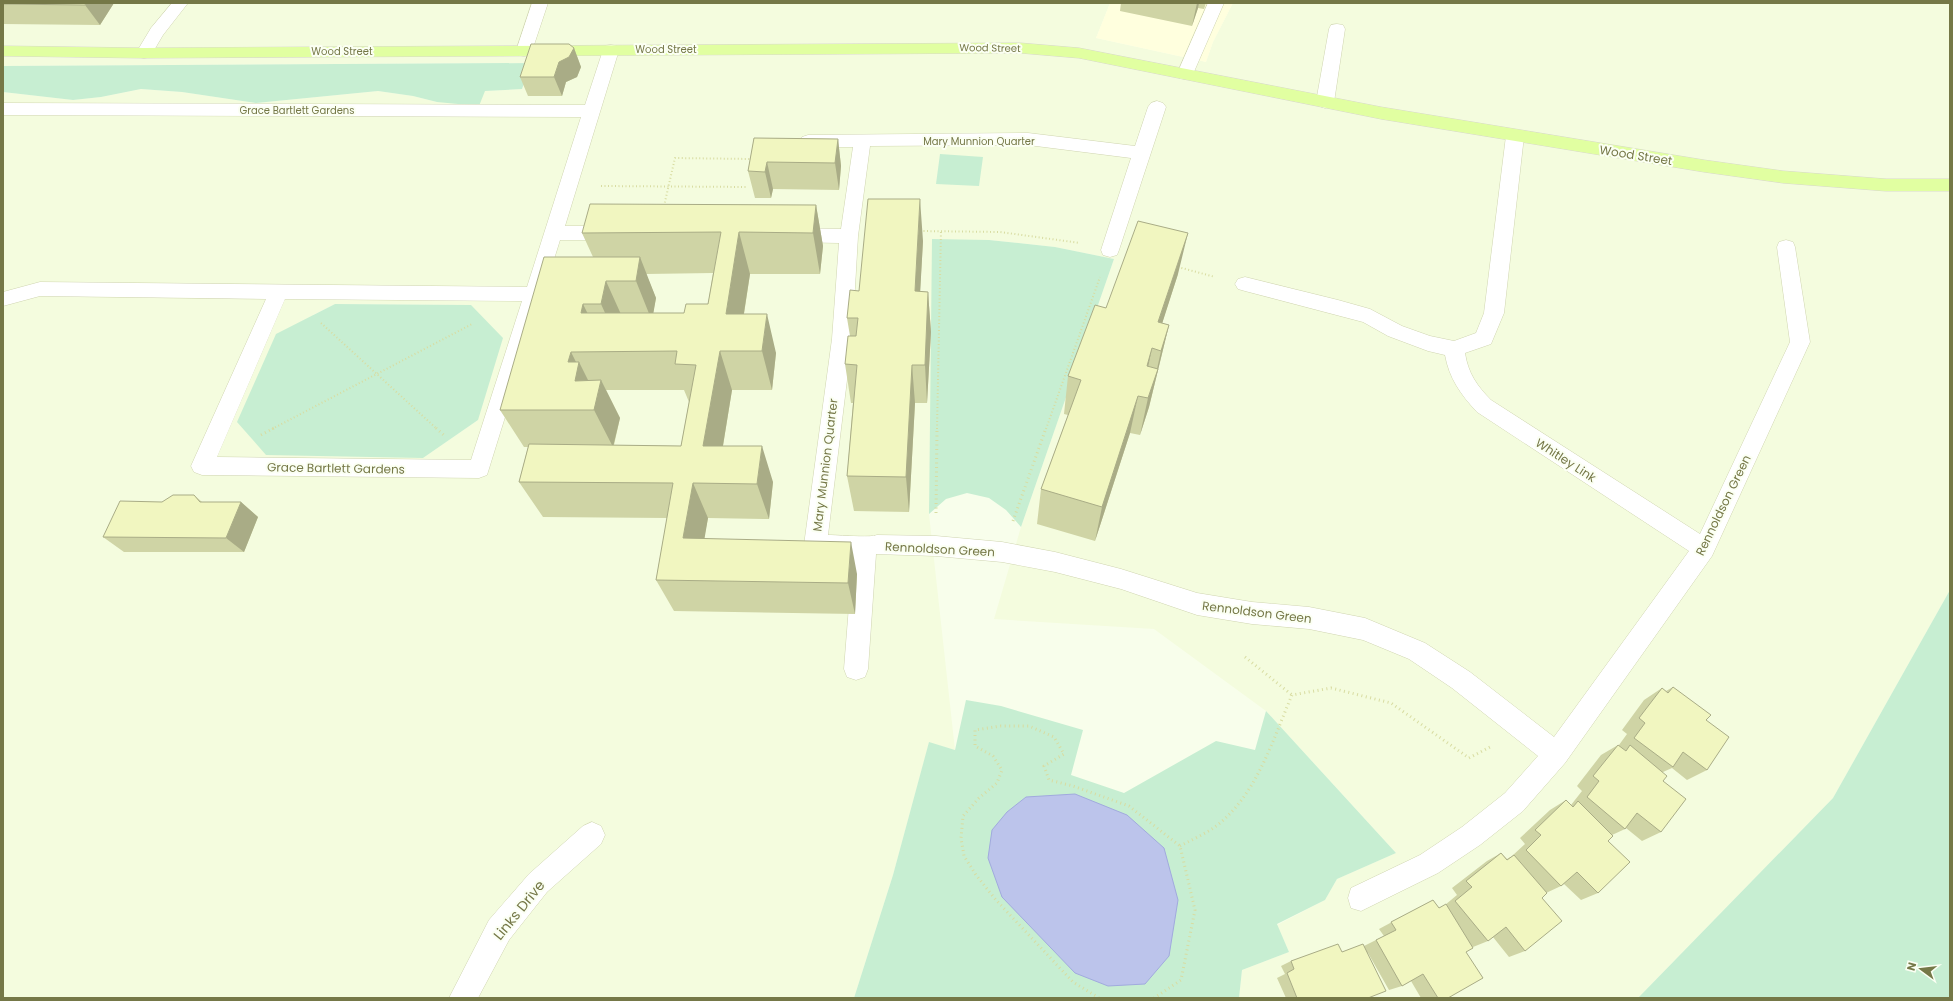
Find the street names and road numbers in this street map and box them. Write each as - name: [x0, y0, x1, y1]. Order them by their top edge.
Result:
- street label: Wood Street: [959, 40, 1021, 56]
- street label: Wood Street: [635, 42, 697, 57]
- street label: Wood Street: [311, 44, 373, 59]
- street label: Grace Bartlett Gardens: [240, 103, 354, 118]
- street label: Mary Munnion Quarter: [923, 134, 1035, 149]
- street label: Wood Street: [1598, 141, 1674, 169]
- street label: Mary Munnion Quarter: [808, 397, 842, 532]
- street label: Whitley Link: [1532, 434, 1600, 486]
- street label: Rennoldson Green: [1691, 452, 1755, 558]
- street label: Grace Bartlett Gardens: [267, 458, 405, 478]
- street label: Rennoldson Green: [885, 538, 995, 560]
- street label: Rennoldson Green: [1201, 597, 1313, 627]
- street label: Links Drive: [489, 876, 550, 944]

